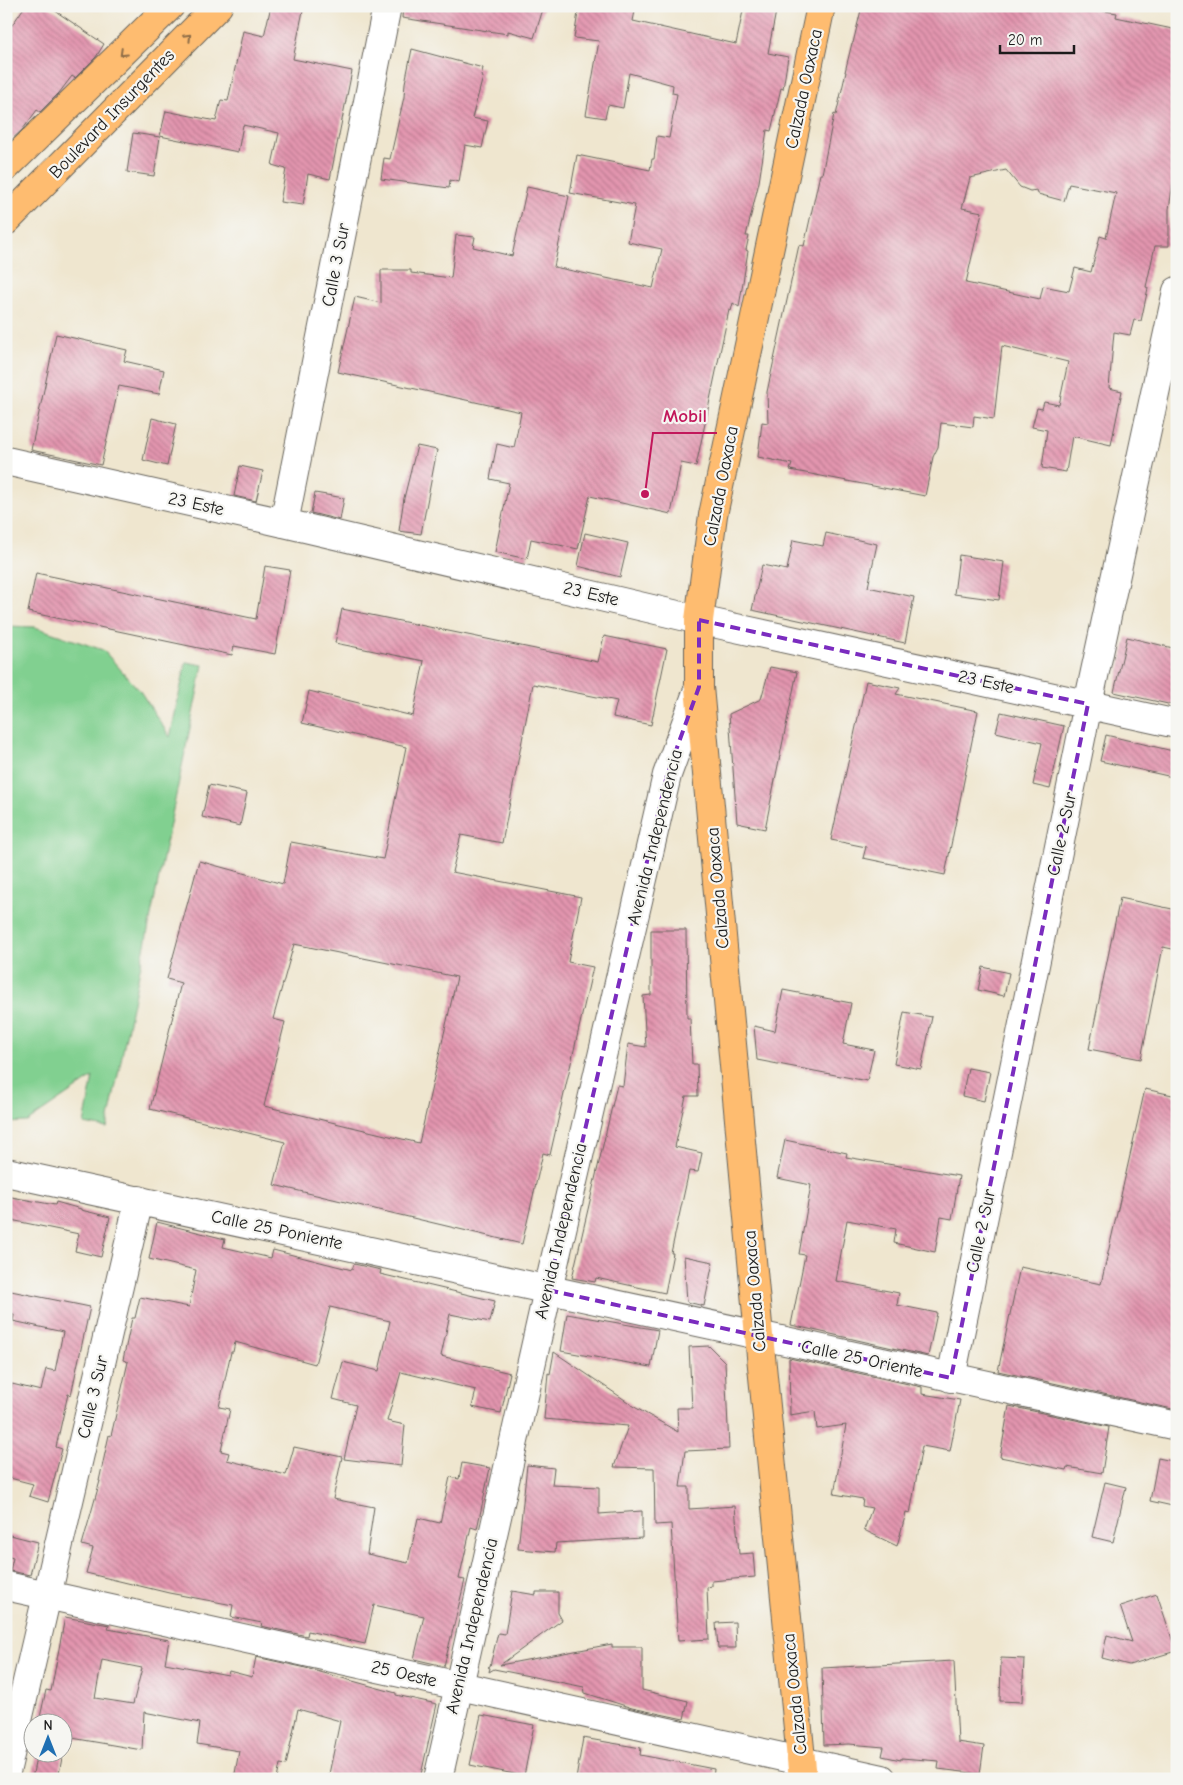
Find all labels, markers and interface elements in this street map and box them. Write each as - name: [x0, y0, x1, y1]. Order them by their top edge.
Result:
- scale bar: [1000, 22, 1074, 54]
- street label: Calzada Oaxaca: [781, 27, 827, 151]
- text: 20 m: [1008, 31, 1042, 49]
- one-way arrow: [182, 34, 191, 43]
- street label: Boulevard Insurgentes: [45, 45, 179, 183]
- one-way arrow: [120, 47, 129, 56]
- street label: Calle 3 Sur: [318, 221, 355, 309]
- callout: Mobil: [653, 399, 717, 433]
- text: Mobil: [663, 405, 707, 427]
- street label: Calzada Oaxaca: [699, 424, 743, 548]
- street label: 23 Este: [166, 488, 226, 520]
- street label: 23 Este: [561, 577, 621, 611]
- street label: 23 Este: [956, 666, 1016, 698]
- street label: Avenida Independencia: [623, 747, 687, 927]
- street label: Calle 2 Sur: [1043, 789, 1081, 878]
- street label: Calzada Oaxaca: [702, 826, 734, 950]
- street label: Avenida Independencia: [531, 1141, 591, 1321]
- street label: Calle 2 Sur: [962, 1186, 1000, 1275]
- street label: Calle 25 Poniente: [209, 1206, 345, 1254]
- street label: Calzada Oaxaca: [739, 1229, 771, 1353]
- street label: Calle 25 Oriente: [799, 1336, 925, 1382]
- street label: Calle 3 Sur: [73, 1353, 113, 1441]
- street label: Avenida Independencia: [442, 1536, 502, 1716]
- street label: Calzada Oaxaca: [778, 1632, 812, 1756]
- street label: 25 Oeste: [369, 1656, 439, 1692]
- north arrow: [22, 1712, 72, 1762]
- text: N: [43, 1717, 53, 1734]

